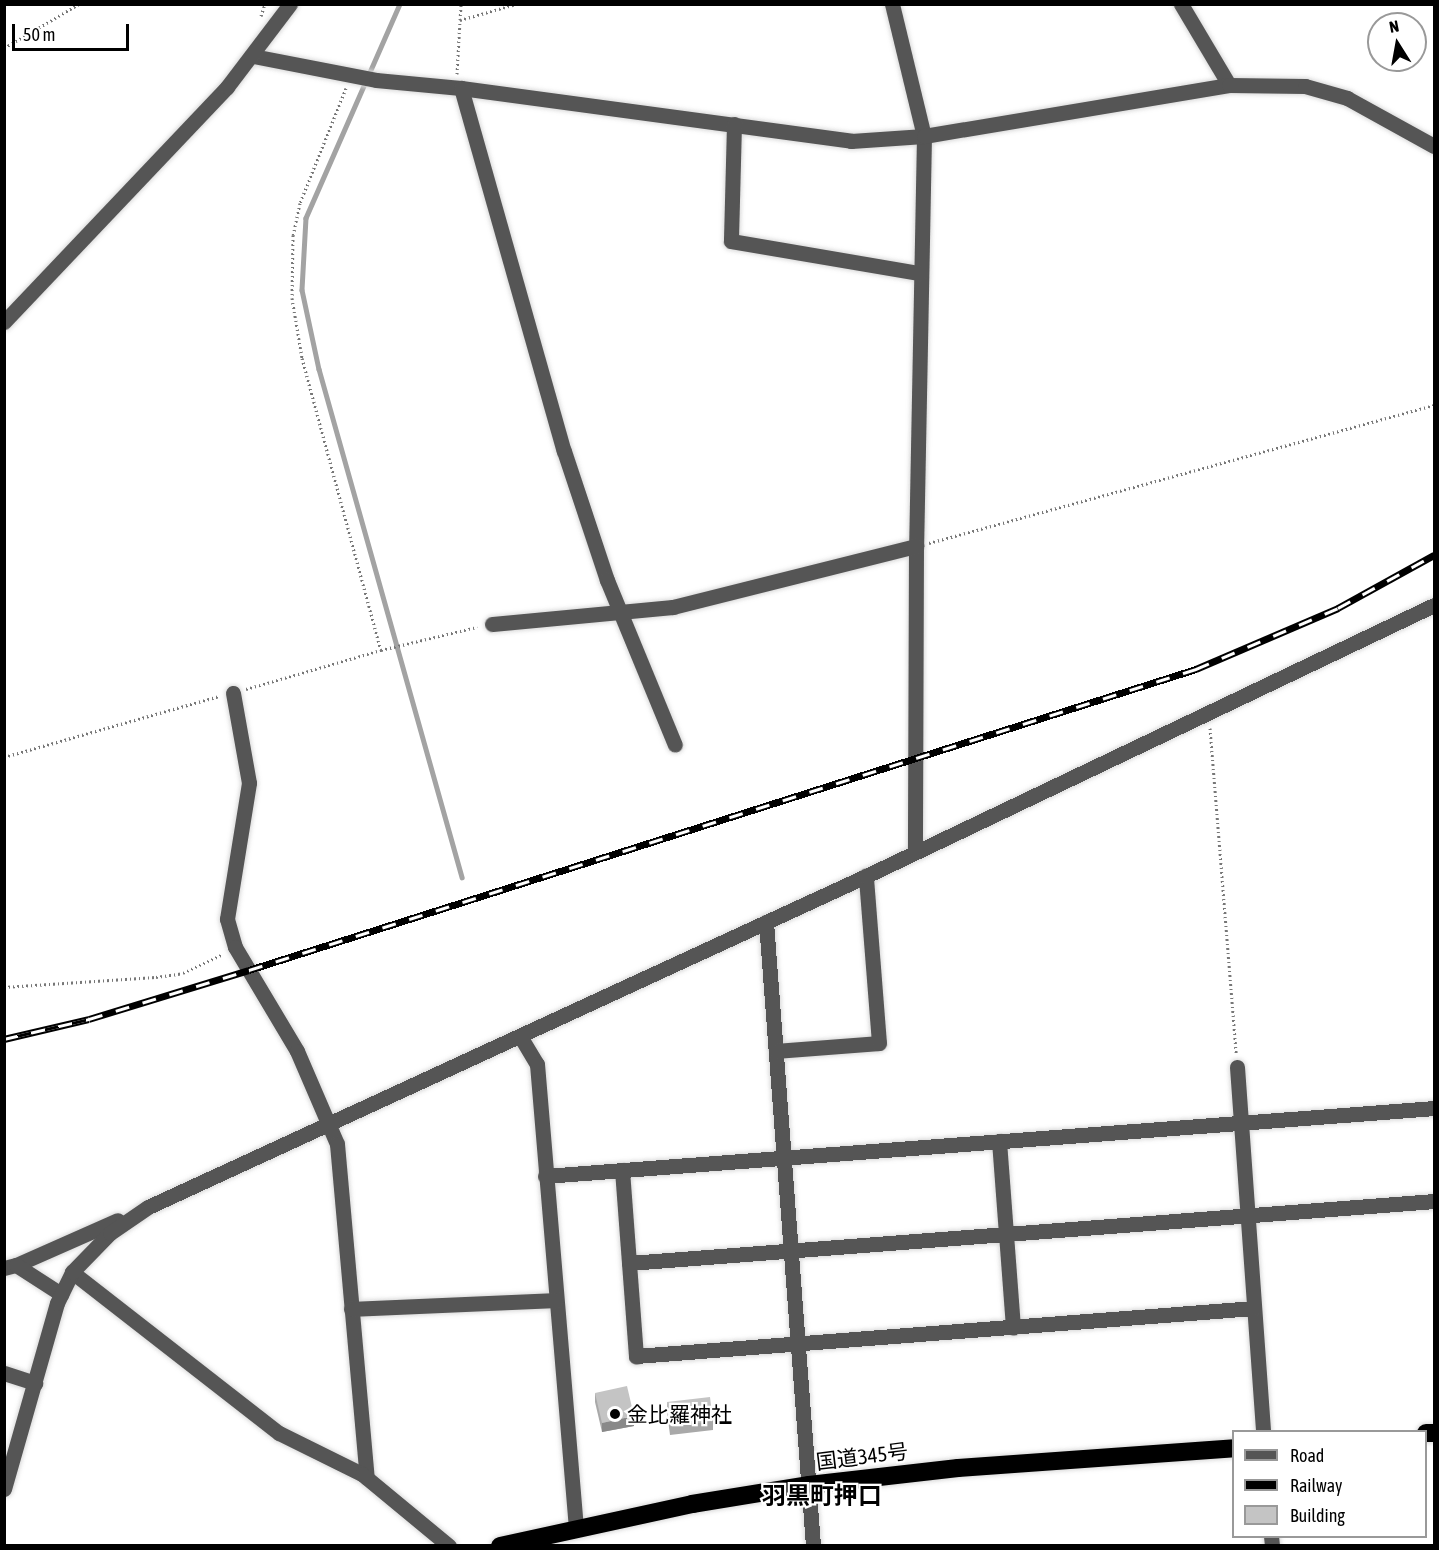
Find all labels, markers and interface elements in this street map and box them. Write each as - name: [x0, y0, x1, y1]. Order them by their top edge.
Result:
- scale bar: [15, 12, 132, 50]
- north arrow: [1367, 12, 1427, 72]
- text: N: [1388, 17, 1400, 36]
- text: 50 m: [23, 24, 55, 45]
- place label: 金比羅神社: [627, 1401, 732, 1427]
- marker: 金比羅神社: [608, 1407, 622, 1421]
- legend: [1232, 1430, 1427, 1538]
- street label: 国道345号: [815, 1438, 909, 1474]
- text: Road: [1290, 1445, 1324, 1466]
- text: Railway: [1290, 1475, 1342, 1496]
- district label: 羽黒町押口: [762, 1482, 882, 1510]
- text: Building: [1290, 1505, 1345, 1526]

